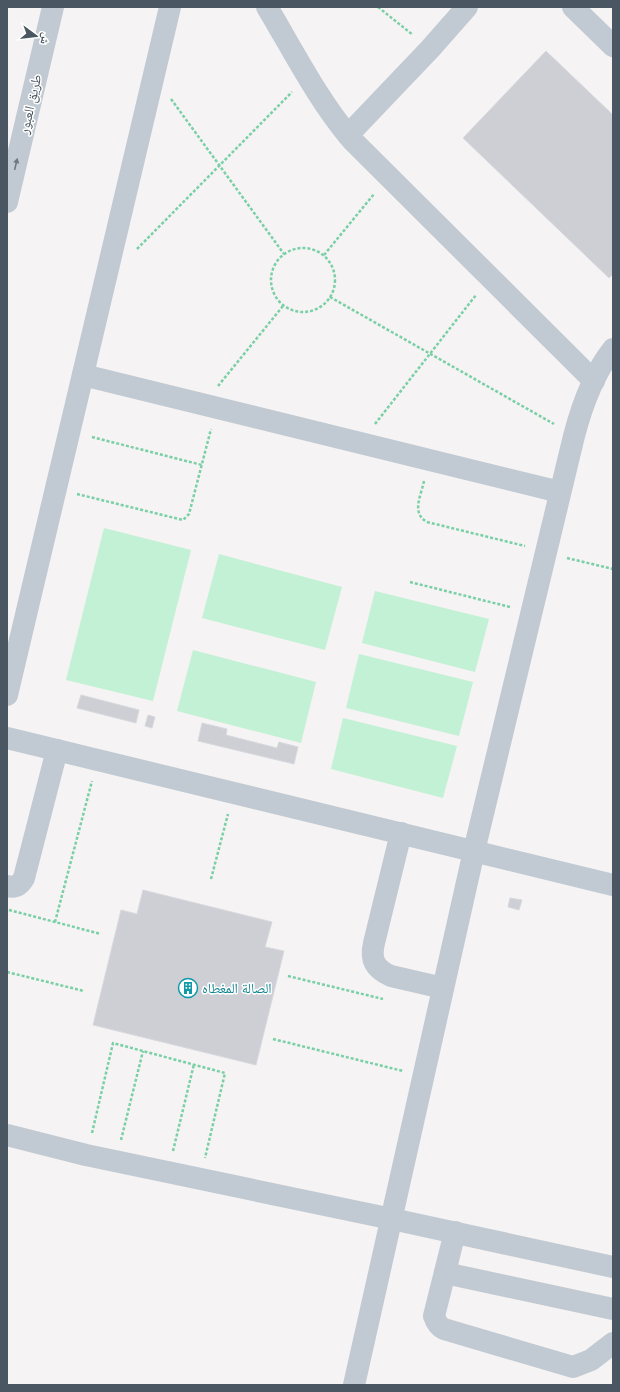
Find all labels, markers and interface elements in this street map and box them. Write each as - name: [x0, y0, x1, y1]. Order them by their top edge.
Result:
- north arrow: [16, 16, 56, 56]
- text: ش: [36, 31, 55, 47]
- street label: طريق العبور: [13, 72, 47, 137]
- one-way arrow: [13, 158, 19, 170]
- building icon: الصالة المغطاه: [177, 977, 199, 999]
- place label: الصالة المغطاه: [202, 978, 272, 998]

